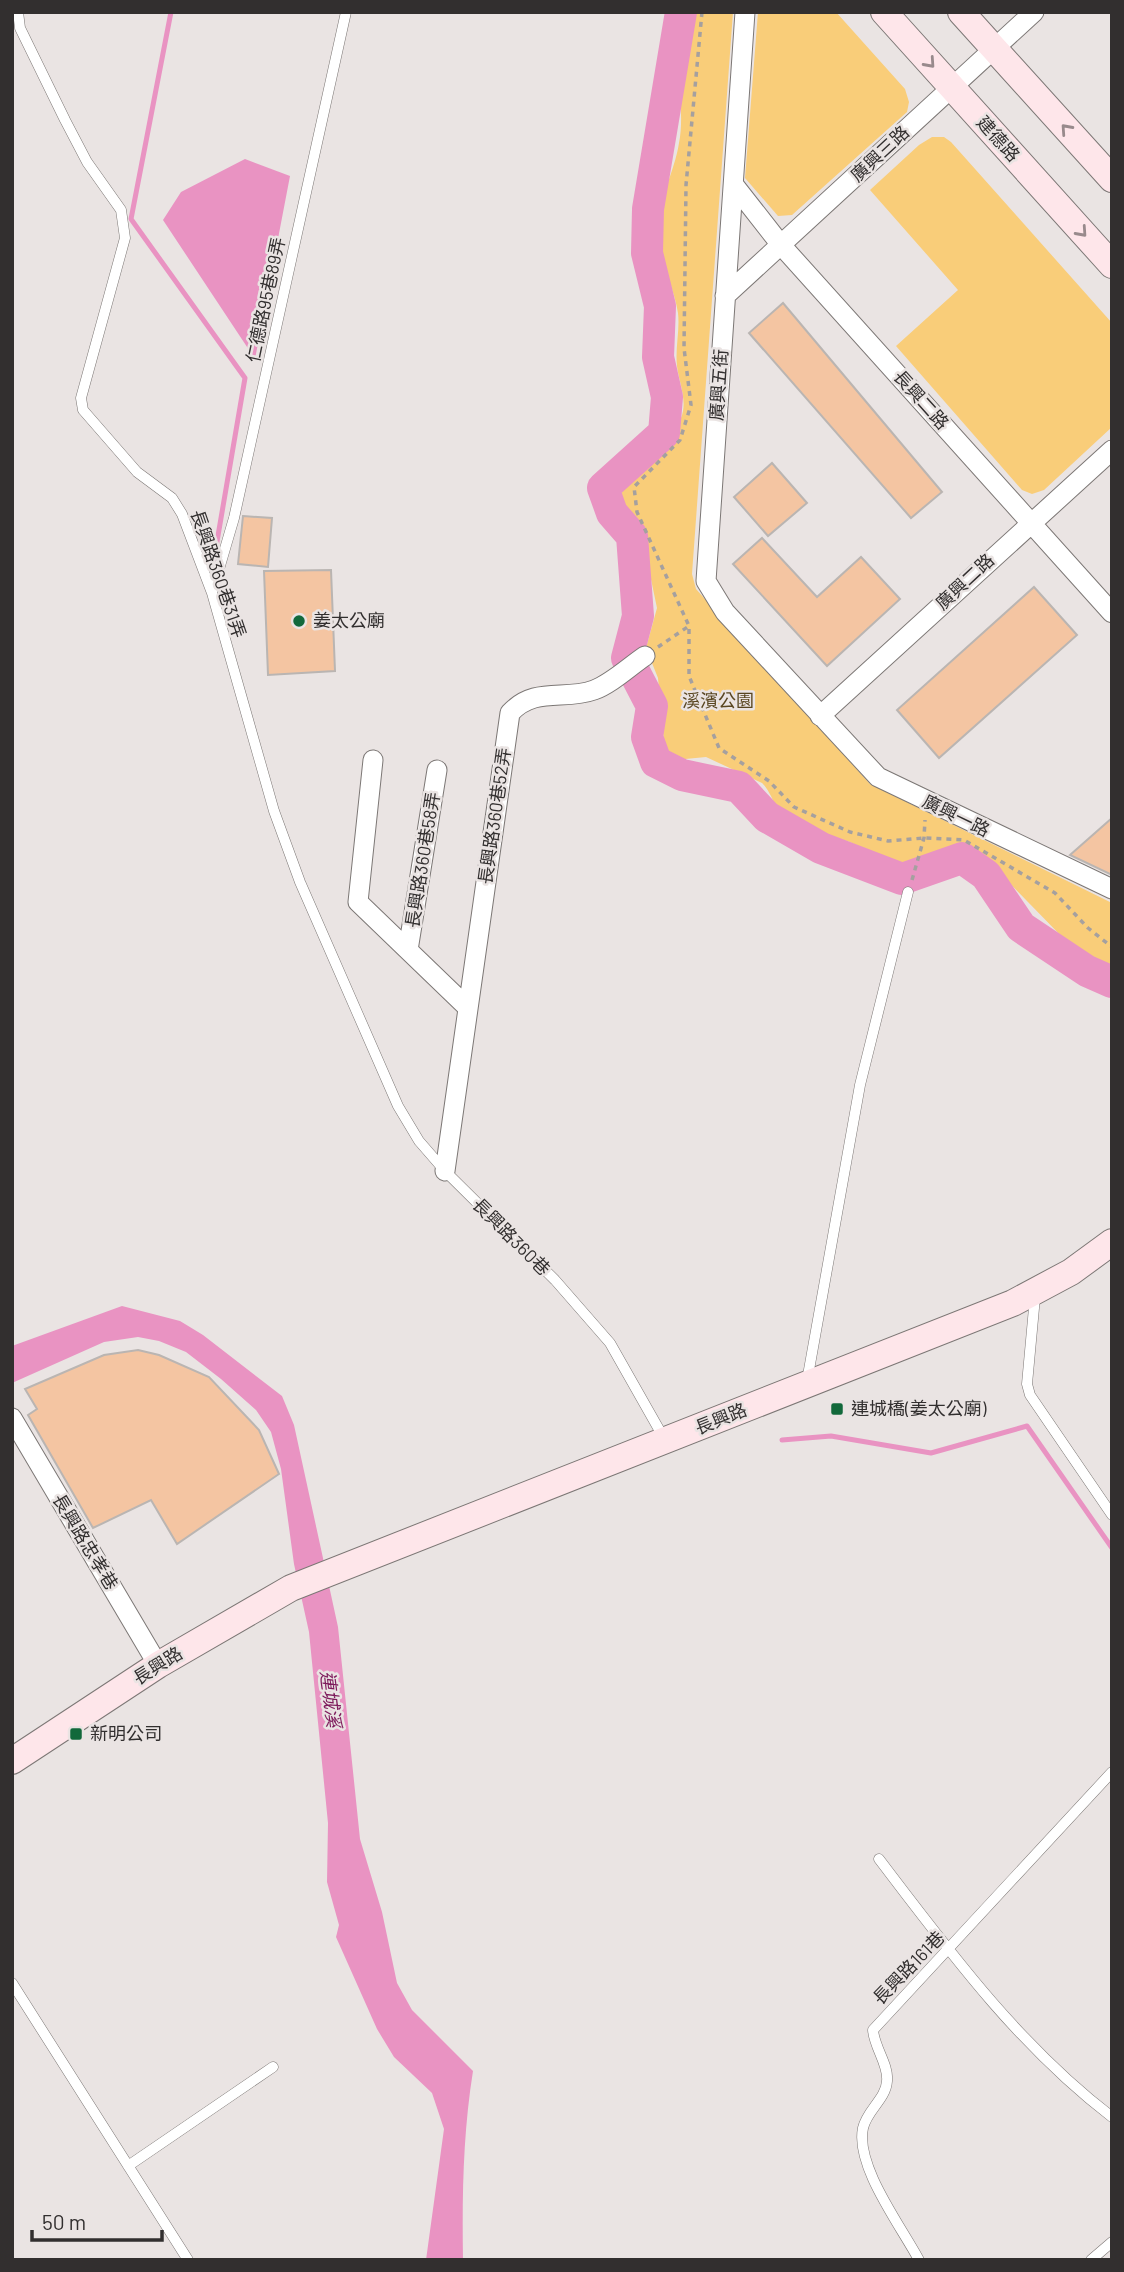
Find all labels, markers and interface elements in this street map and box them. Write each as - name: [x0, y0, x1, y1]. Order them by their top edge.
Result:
- one-way arrow: [921, 55, 934, 68]
- street label: 建德路: [973, 111, 1025, 166]
- street label: 廣興三路: [845, 121, 913, 186]
- one-way arrow: [1062, 124, 1074, 137]
- one-way arrow: [1074, 224, 1086, 237]
- street label: 仁德路95巷89弄: [241, 235, 289, 364]
- street label: 廣興五街: [705, 348, 731, 422]
- street label: 長興二路: [889, 365, 954, 433]
- street label: 長興路360巷31弄: [187, 507, 251, 641]
- street label: 廣興二路: [930, 549, 998, 614]
- place label: 姜太公廟: [313, 609, 385, 631]
- marker: 姜太公廟: [291, 613, 307, 629]
- park label: 溪濱公園: [682, 689, 754, 711]
- street label: 長興路360巷52弄: [474, 746, 514, 886]
- street label: 廣興一路: [919, 789, 994, 841]
- street label: 長興路360巷58弄: [400, 790, 444, 929]
- street label: 長興路360巷: [468, 1193, 555, 1280]
- place label: 連城橋(姜太公廟): [851, 1397, 987, 1419]
- street label: 長興路: [691, 1398, 750, 1438]
- marker: 連城橋(姜太公廟): [829, 1401, 845, 1417]
- street label: 長興路忠孝巷: [49, 1490, 123, 1593]
- street label: 長興路: [129, 1642, 186, 1689]
- water label: 連城溪: [317, 1669, 347, 1732]
- place label: 新明公司: [90, 1722, 162, 1744]
- marker: 新明公司: [68, 1726, 84, 1742]
- street label: 長興路161巷: [868, 1926, 949, 2009]
- scale bar: [32, 2198, 161, 2242]
- text: 50 m: [42, 2209, 86, 2234]

